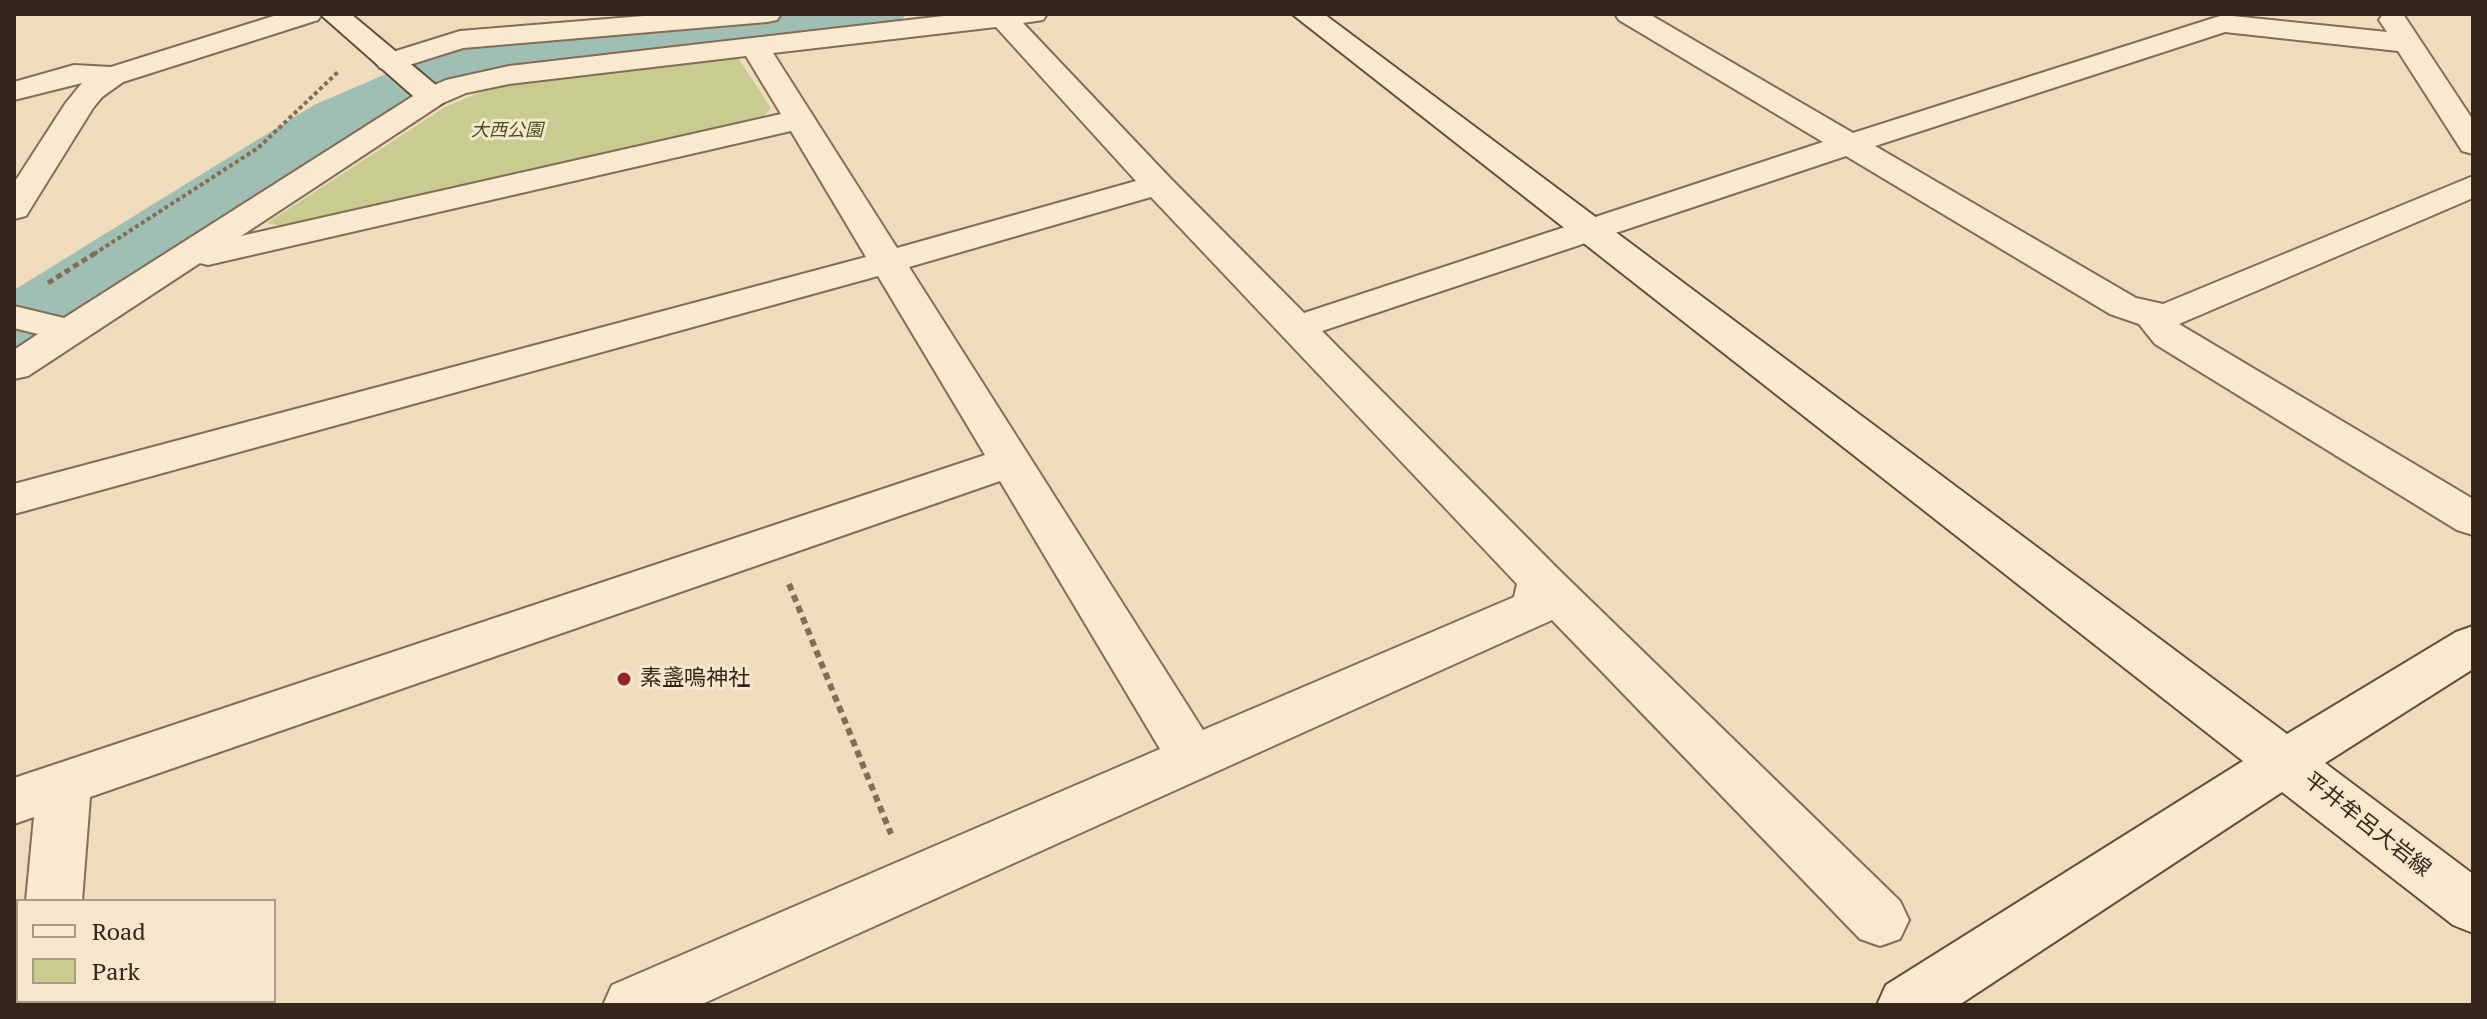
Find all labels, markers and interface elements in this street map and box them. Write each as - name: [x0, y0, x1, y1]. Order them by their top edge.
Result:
- park label: 大西公園: [471, 120, 543, 142]
- place label: 素盞嗚神社: [640, 666, 750, 692]
- marker: 素盞嗚神社: [615, 670, 633, 688]
- street label: 平井牟呂大岩線: [2298, 767, 2436, 883]
- legend: [16, 899, 276, 1003]
- text: Road: [92, 915, 146, 947]
- text: Park: [92, 955, 140, 987]

